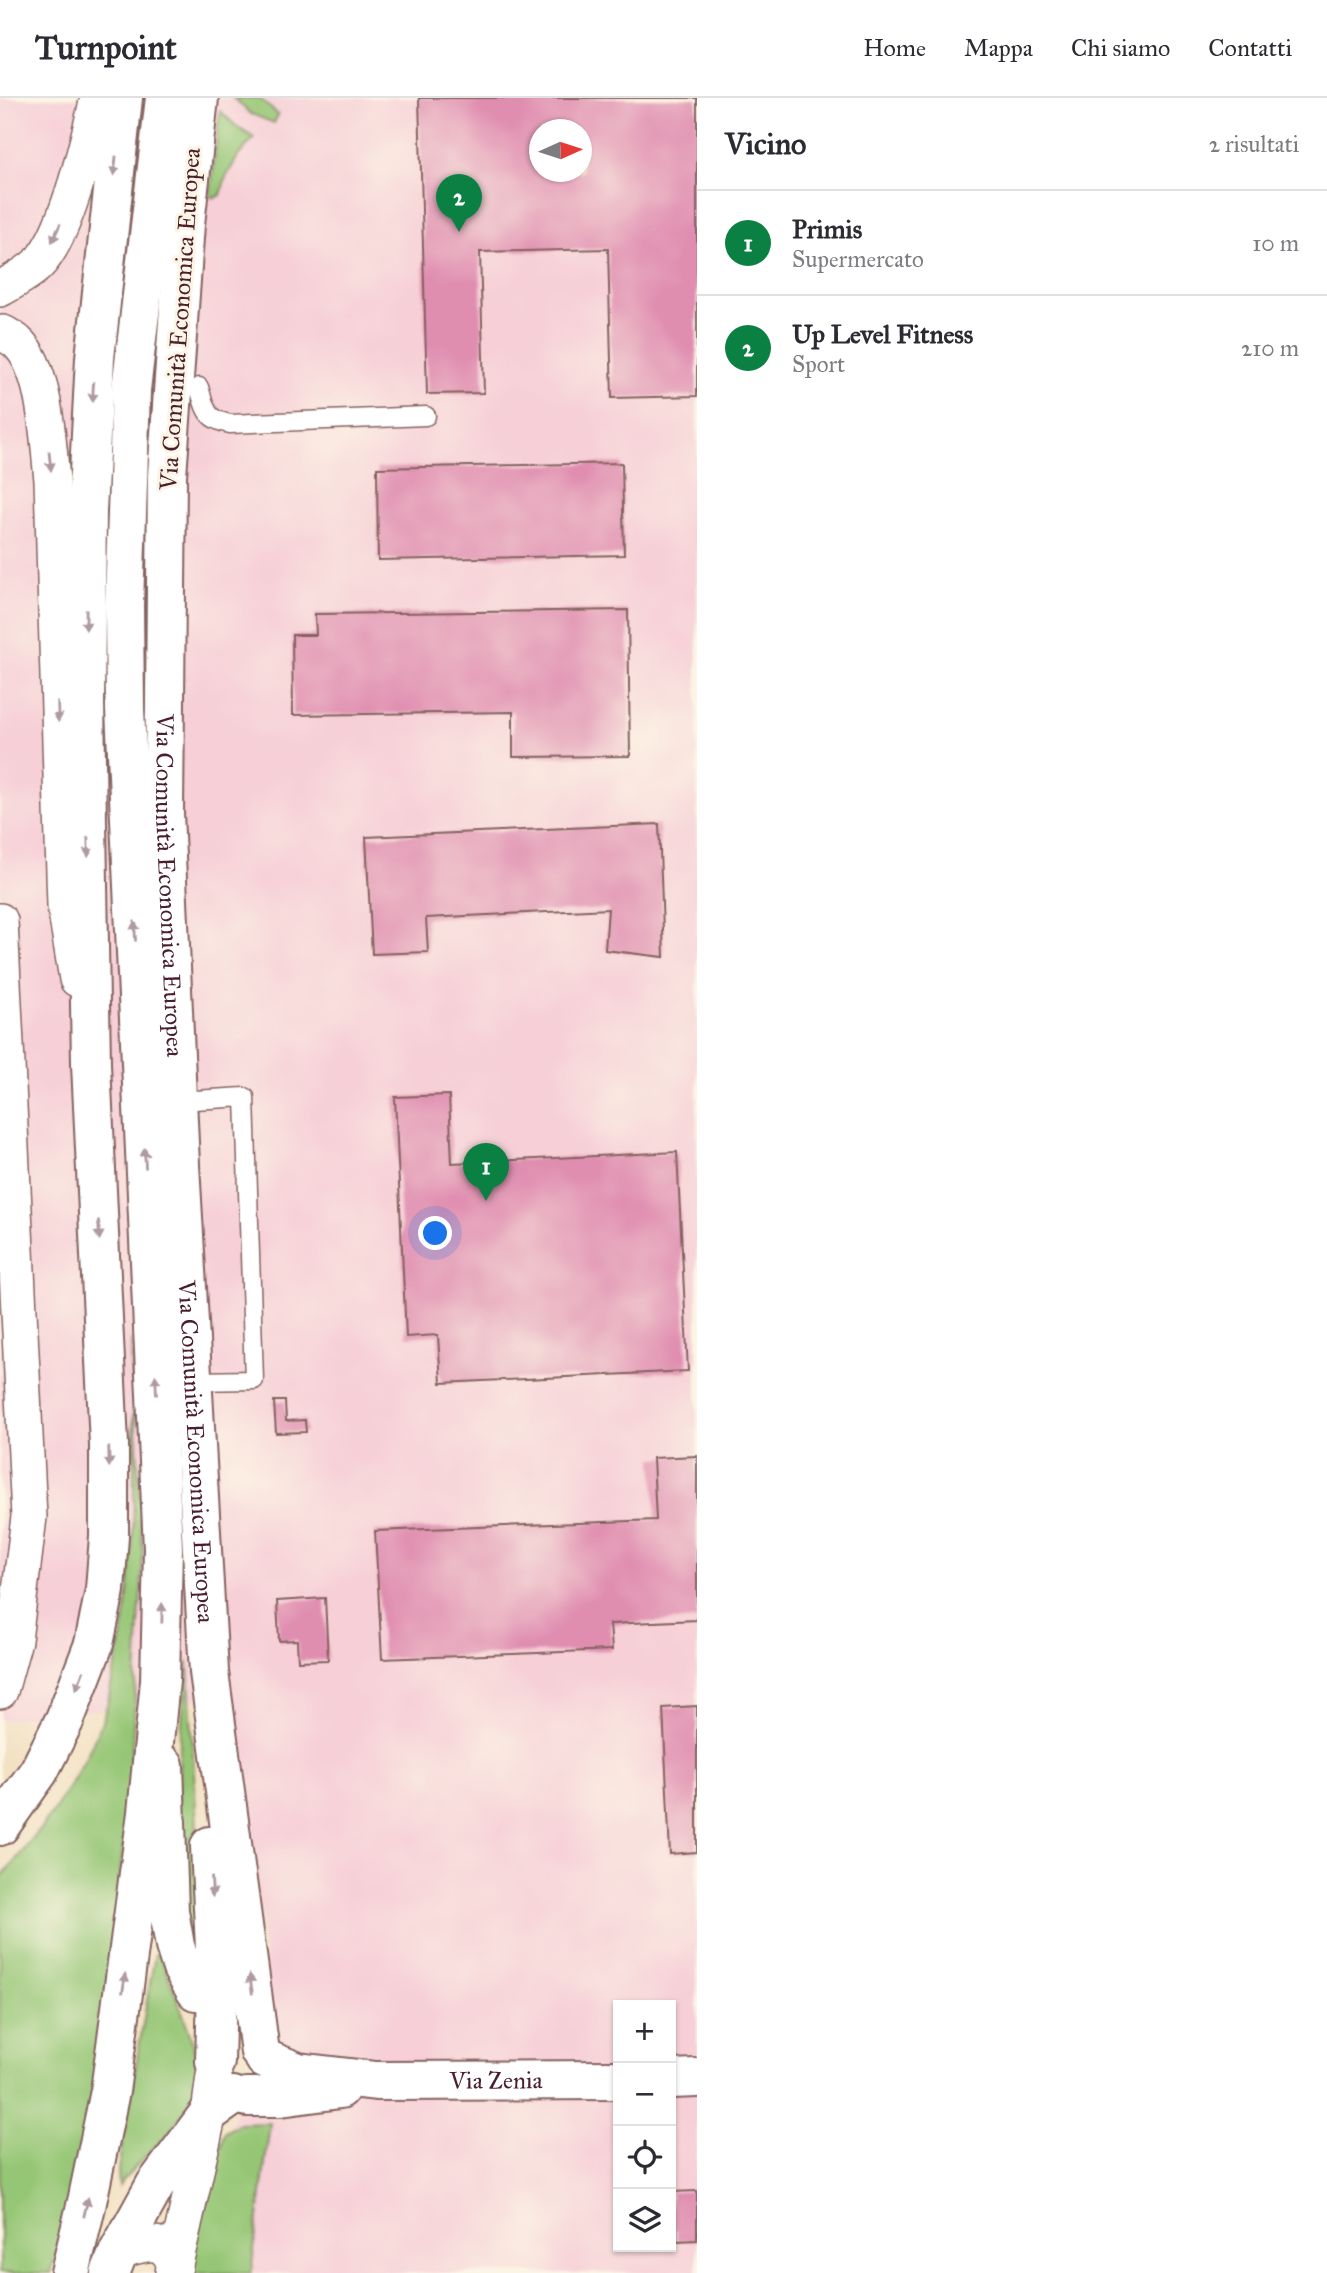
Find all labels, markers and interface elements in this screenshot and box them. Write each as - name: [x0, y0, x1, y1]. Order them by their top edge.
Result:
- text: Turnpoint: [35, 28, 177, 68]
- text: Home: [863, 33, 926, 63]
- text: Mappa: [964, 33, 1033, 63]
- text: Chi siamo: [1071, 33, 1170, 63]
- text: Contatti: [1208, 33, 1292, 63]
- north arrow: [529, 119, 592, 182]
- text: Vicino: [725, 126, 806, 162]
- text: 2 risultati: [1209, 130, 1299, 158]
- street label: Via Comunità Economica Europea: [153, 146, 207, 492]
- one-way arrow: [110, 155, 121, 177]
- pin: 2: [436, 174, 482, 232]
- text: Primis: [792, 213, 862, 245]
- one-way arrow: [50, 223, 62, 243]
- text: 1: [743, 229, 753, 257]
- text: 10 m: [1252, 229, 1299, 257]
- text: Supermercato: [792, 245, 924, 273]
- text: Up Level Fitness: [792, 318, 973, 350]
- text: 2: [742, 334, 754, 362]
- text: 210 m: [1241, 334, 1299, 362]
- text: Sport: [792, 350, 845, 378]
- one-way arrow: [88, 381, 99, 403]
- one-way arrow: [45, 450, 56, 472]
- one-way arrow: [80, 609, 92, 631]
- one-way arrow: [52, 702, 64, 724]
- street label: Via Comunità Economica Europea: [149, 713, 190, 1059]
- one-way arrow: [82, 836, 94, 858]
- one-way arrow: [130, 920, 141, 942]
- pin: 1: [463, 1143, 509, 1201]
- one-way arrow: [140, 1147, 151, 1169]
- your location: [418, 1216, 452, 1250]
- one-way arrow: [93, 1219, 104, 1241]
- street label: Via Comunità Economica Europea: [172, 1278, 221, 1625]
- one-way arrow: [150, 1374, 161, 1396]
- one-way arrow: [103, 1446, 115, 1468]
- one-way arrow: [156, 1602, 167, 1624]
- one-way arrow: [74, 1670, 85, 1691]
- one-way arrow: [206, 1877, 217, 1899]
- one-way arrow: [119, 1971, 130, 1993]
- one-way arrow: [246, 1973, 257, 1995]
- map controls: [613, 2000, 676, 2252]
- button: +: [613, 2000, 676, 2063]
- button: −: [613, 2063, 676, 2126]
- street label: Via Zenia: [448, 2065, 544, 2096]
- button: locate: [613, 2126, 676, 2189]
- button: layers: [613, 2189, 676, 2252]
- one-way arrow: [81, 2196, 92, 2218]

